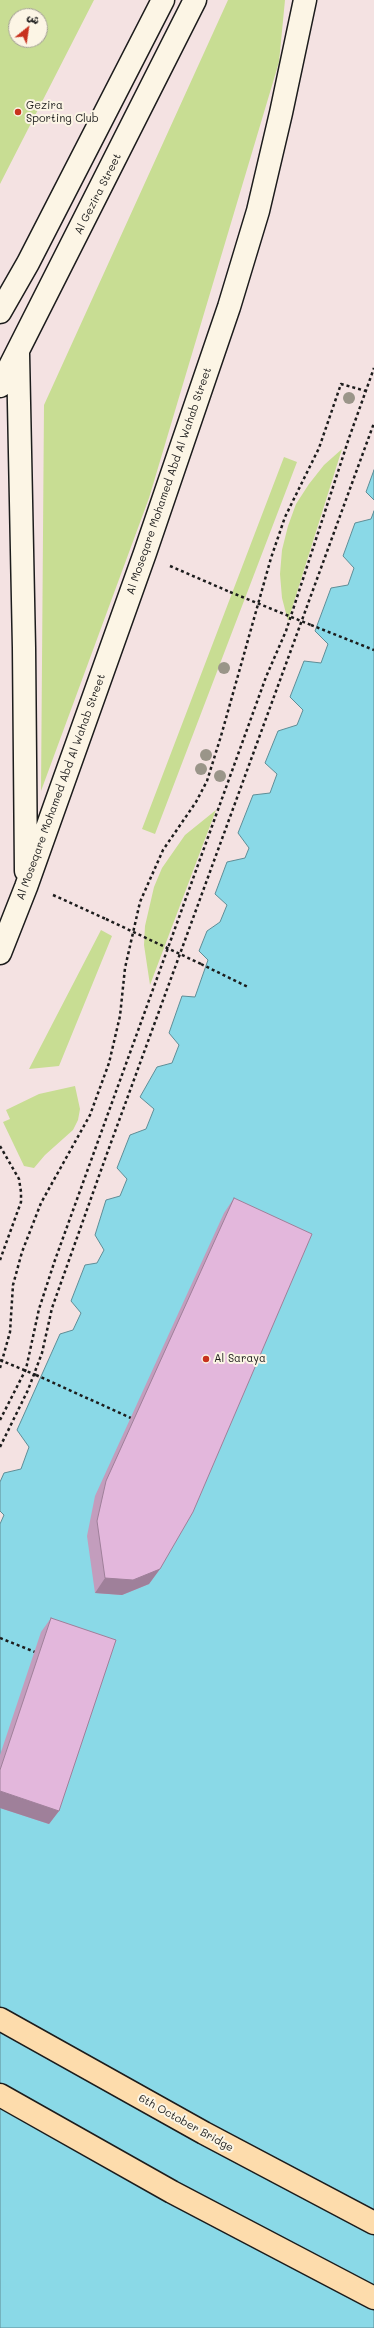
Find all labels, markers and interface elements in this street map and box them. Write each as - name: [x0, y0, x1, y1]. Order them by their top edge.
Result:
- north arrow: [8, 8, 48, 48]
- text: ش: [25, 9, 43, 28]
- place label: Gezira Sporting Club: [26, 99, 99, 125]
- marker: Gezira Sporting Club: [13, 107, 23, 117]
- street label: Al Gezira Street: [72, 151, 124, 237]
- street label: Al Moseqare Mohamed Abd Al Wahab Street: [124, 366, 214, 596]
- street label: Al Moseqare Mohamed Abd Al Wahab Street: [14, 672, 108, 902]
- place label: Al Saraya: [214, 1352, 266, 1366]
- marker: Al Saraya: [201, 1354, 211, 1364]
- street label: 6th October Bridge: [136, 2091, 236, 2155]

